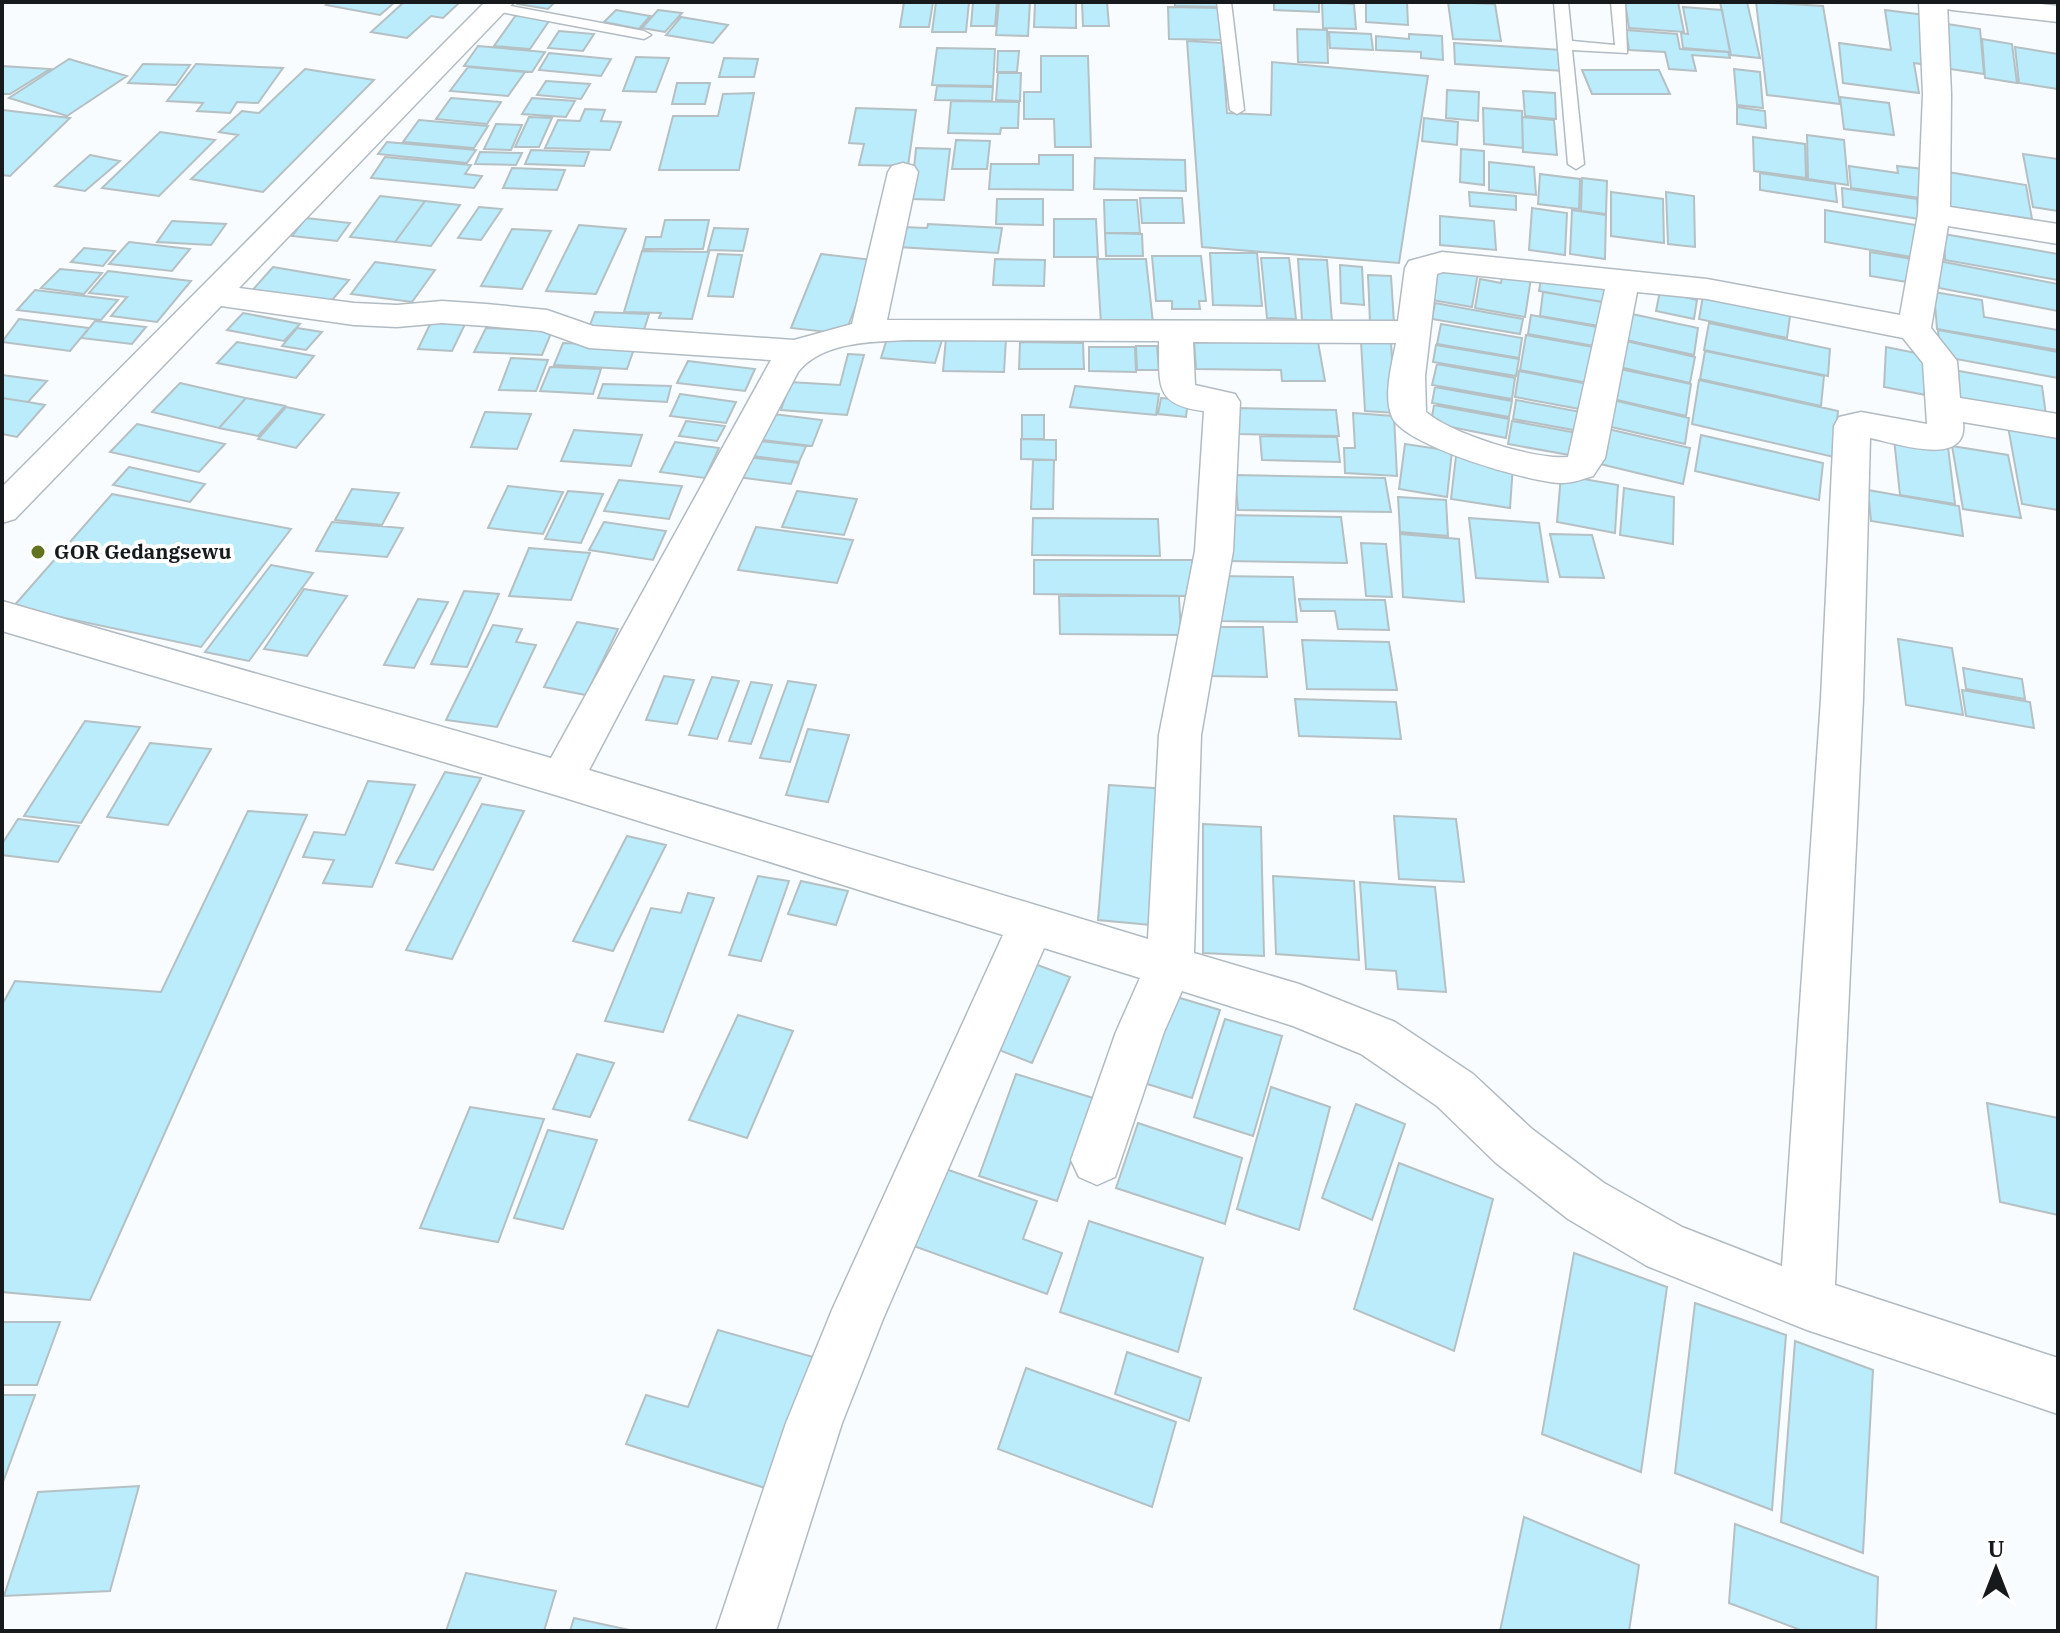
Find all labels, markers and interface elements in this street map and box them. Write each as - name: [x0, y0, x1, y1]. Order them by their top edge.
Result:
- place label: GOR Gedangsewu: [54, 538, 232, 565]
- marker: GOR Gedangsewu: [29, 543, 47, 561]
- north arrow: [1956, 1529, 2036, 1609]
- text: U: [1988, 1534, 2005, 1563]

